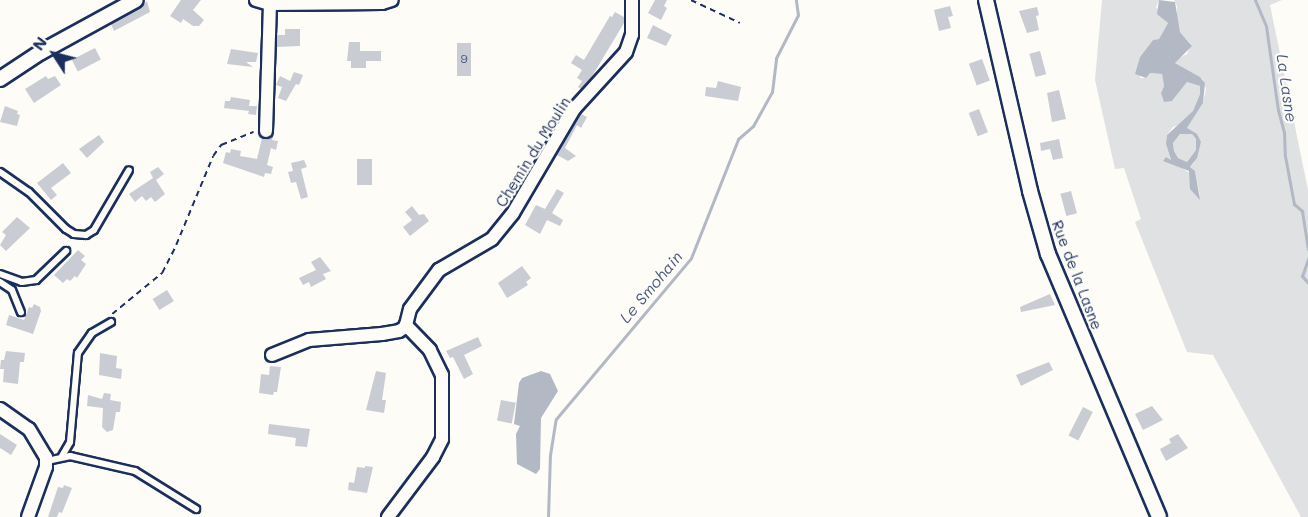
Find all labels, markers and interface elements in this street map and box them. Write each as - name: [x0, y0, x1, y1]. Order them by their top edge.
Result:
- north arrow: [24, 24, 84, 84]
- text: N: [27, 32, 51, 54]
- house number: 9: [460, 52, 468, 66]
- water label: La Lasne: [1273, 53, 1301, 123]
- street label: Chemin du Moulin: [492, 94, 574, 210]
- street label: Rue de la Lasne: [1048, 218, 1106, 332]
- water label: Le Smohain: [616, 247, 686, 327]

